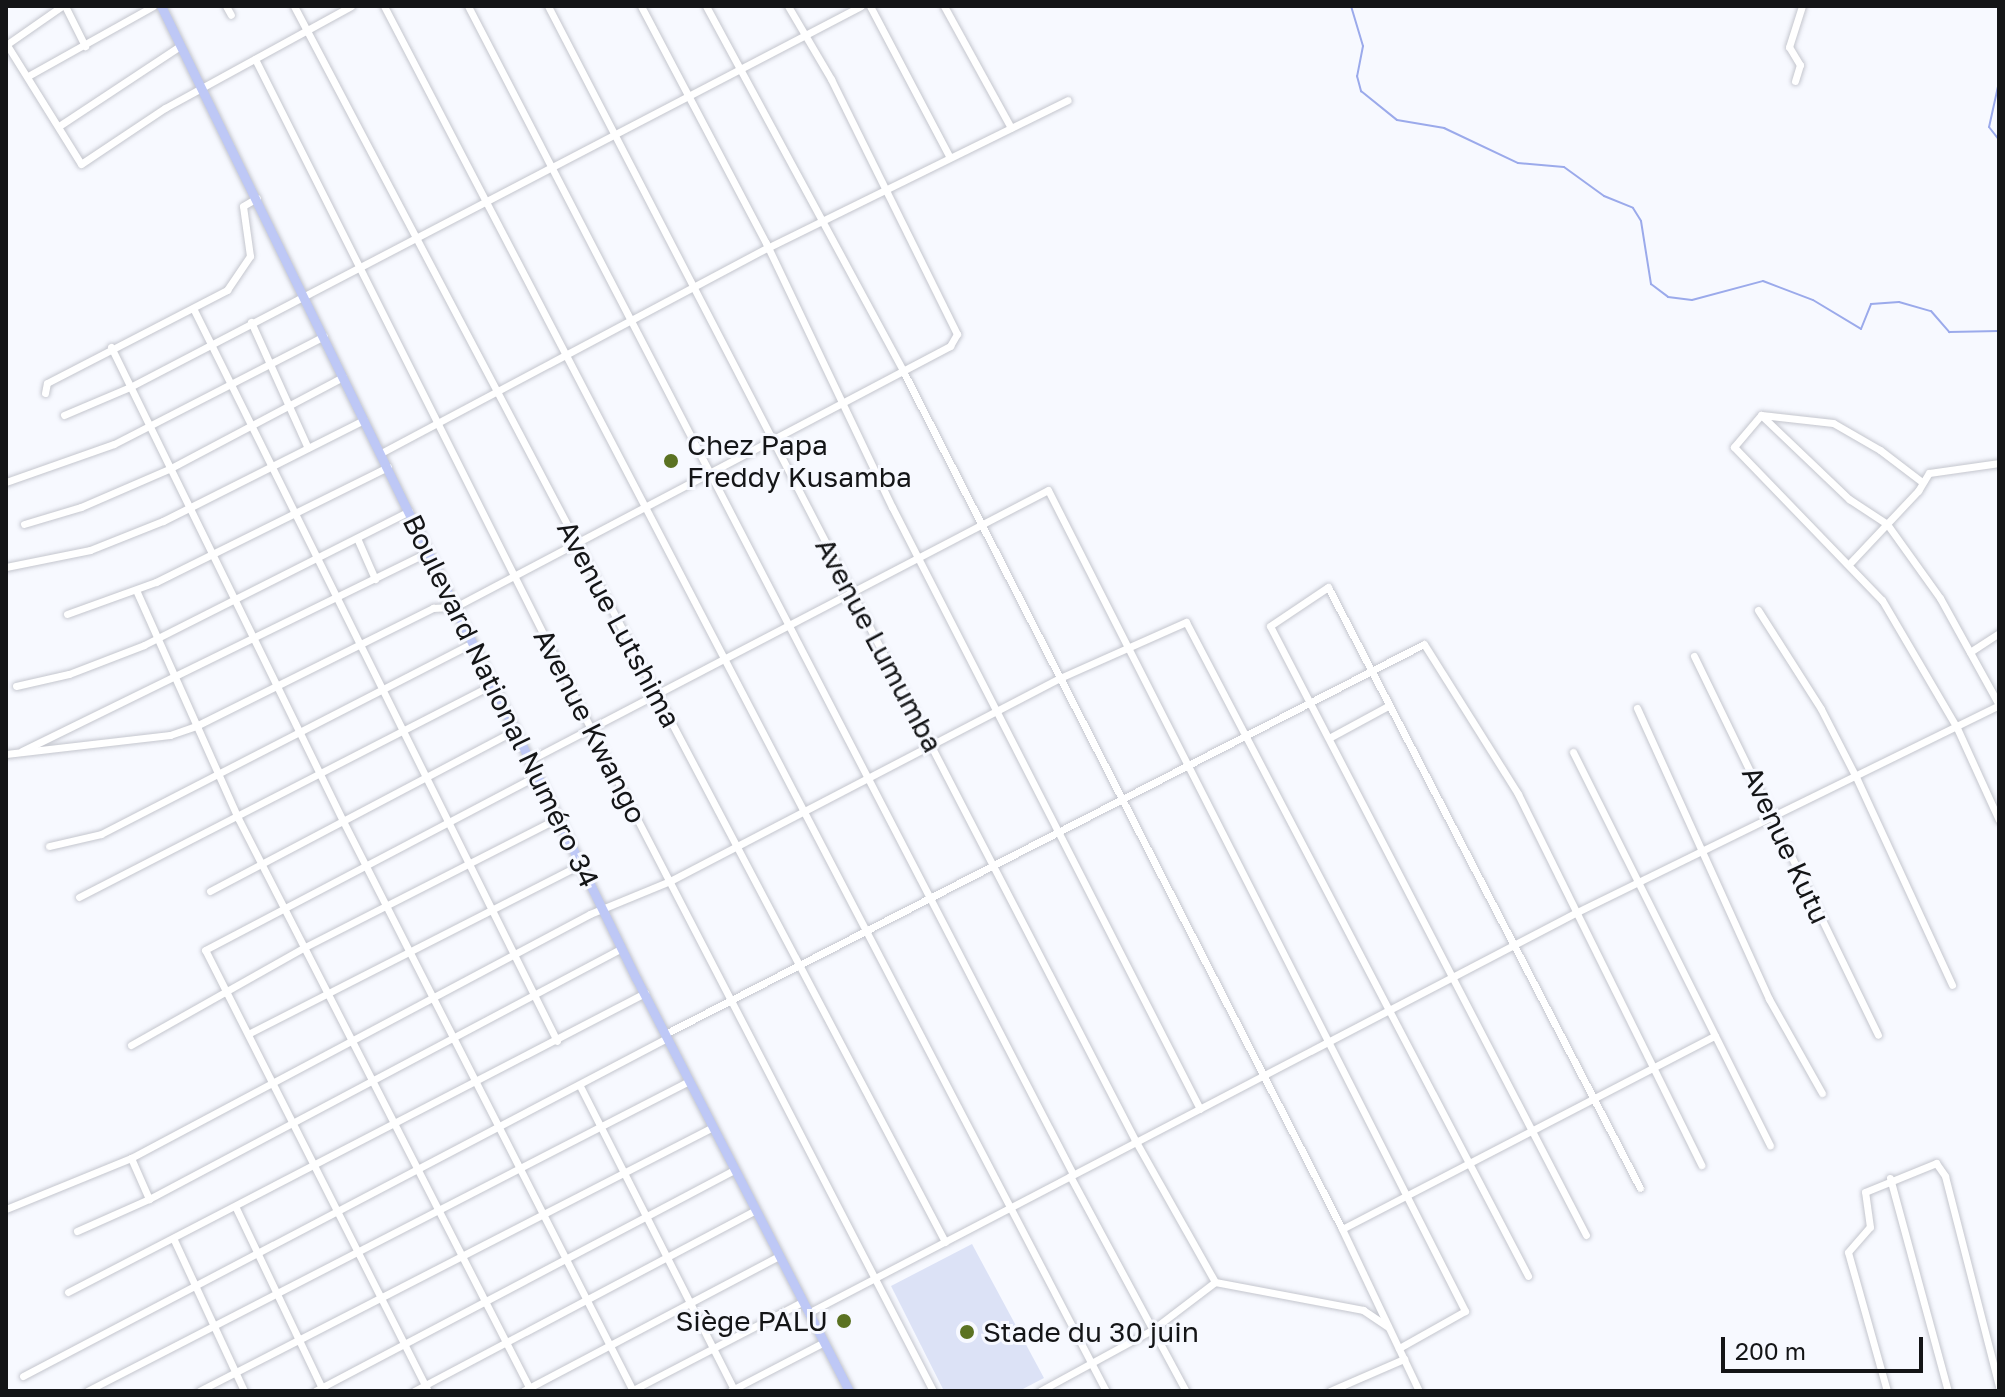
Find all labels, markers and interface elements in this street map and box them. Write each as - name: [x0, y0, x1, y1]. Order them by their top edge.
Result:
- place label: Chez Papa Freddy Kusamba: [687, 428, 912, 494]
- marker: Chez Papa Freddy Kusamba: [662, 452, 680, 470]
- street label: Boulevard National Numéro 34: [396, 509, 606, 893]
- street label: Avenue Lutshima: [550, 515, 688, 733]
- street label: Avenue Lumumba: [808, 532, 950, 758]
- street label: Avenue Kwango: [527, 623, 653, 829]
- street label: Avenue Kutu: [1735, 761, 1837, 929]
- place label: Siège PALU: [675, 1304, 828, 1338]
- marker: Siège PALU: [835, 1312, 853, 1330]
- place label: Stade du 30 juin: [983, 1315, 1199, 1349]
- scale bar: [1725, 1321, 1927, 1371]
- marker: Stade du 30 juin: [958, 1323, 976, 1341]
- text: 200 m: [1735, 1336, 1806, 1365]

